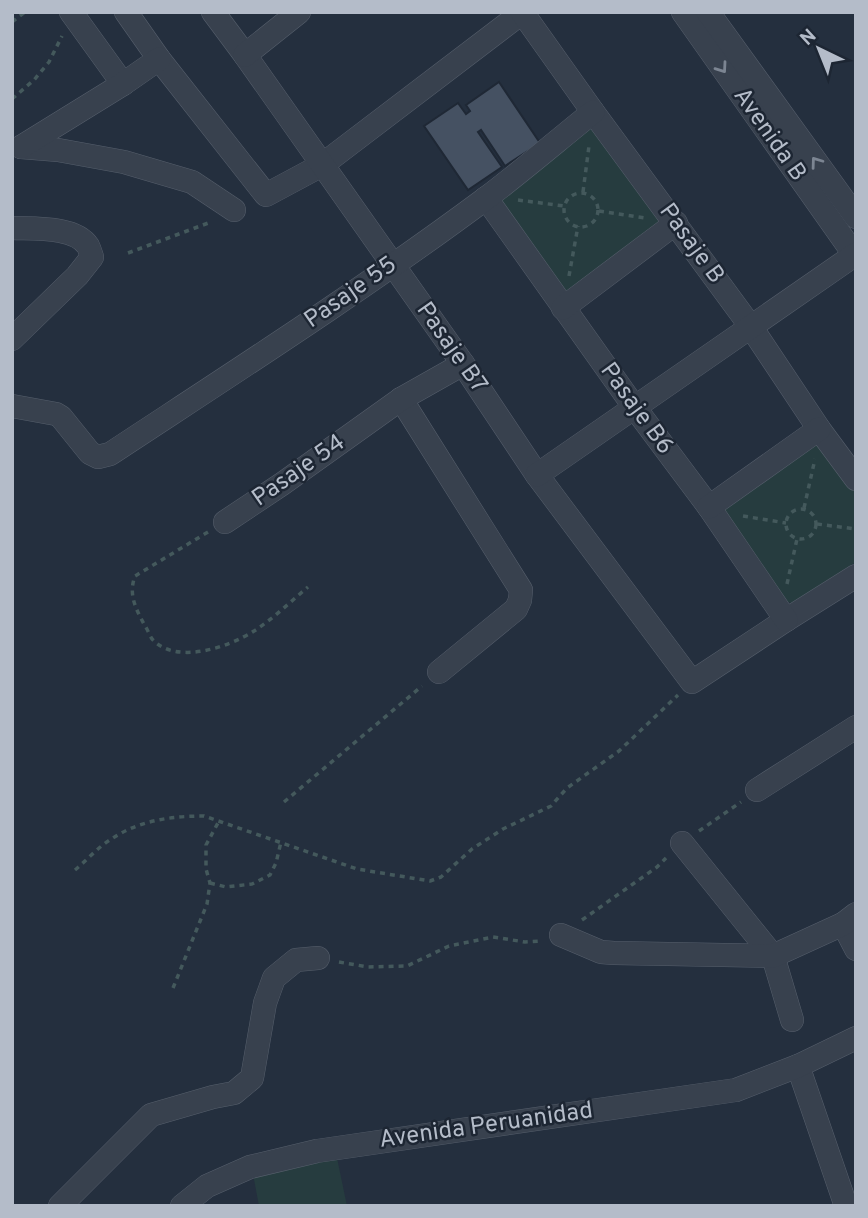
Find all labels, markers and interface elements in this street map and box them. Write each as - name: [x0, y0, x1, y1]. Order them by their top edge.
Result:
- north arrow: [784, 14, 854, 84]
- text: N: [796, 25, 822, 51]
- one-way arrow: [714, 60, 726, 73]
- street label: Avenida B: [726, 82, 812, 188]
- one-way arrow: [812, 157, 824, 169]
- street label: Pasaje B: [652, 198, 730, 290]
- street label: Pasaje 55: [299, 250, 403, 336]
- street label: Pasaje B7: [409, 297, 493, 399]
- street label: Pasaje B6: [593, 357, 679, 461]
- street label: Pasaje 54: [247, 428, 351, 514]
- street label: Avenida Peruanidad: [377, 1096, 595, 1156]

